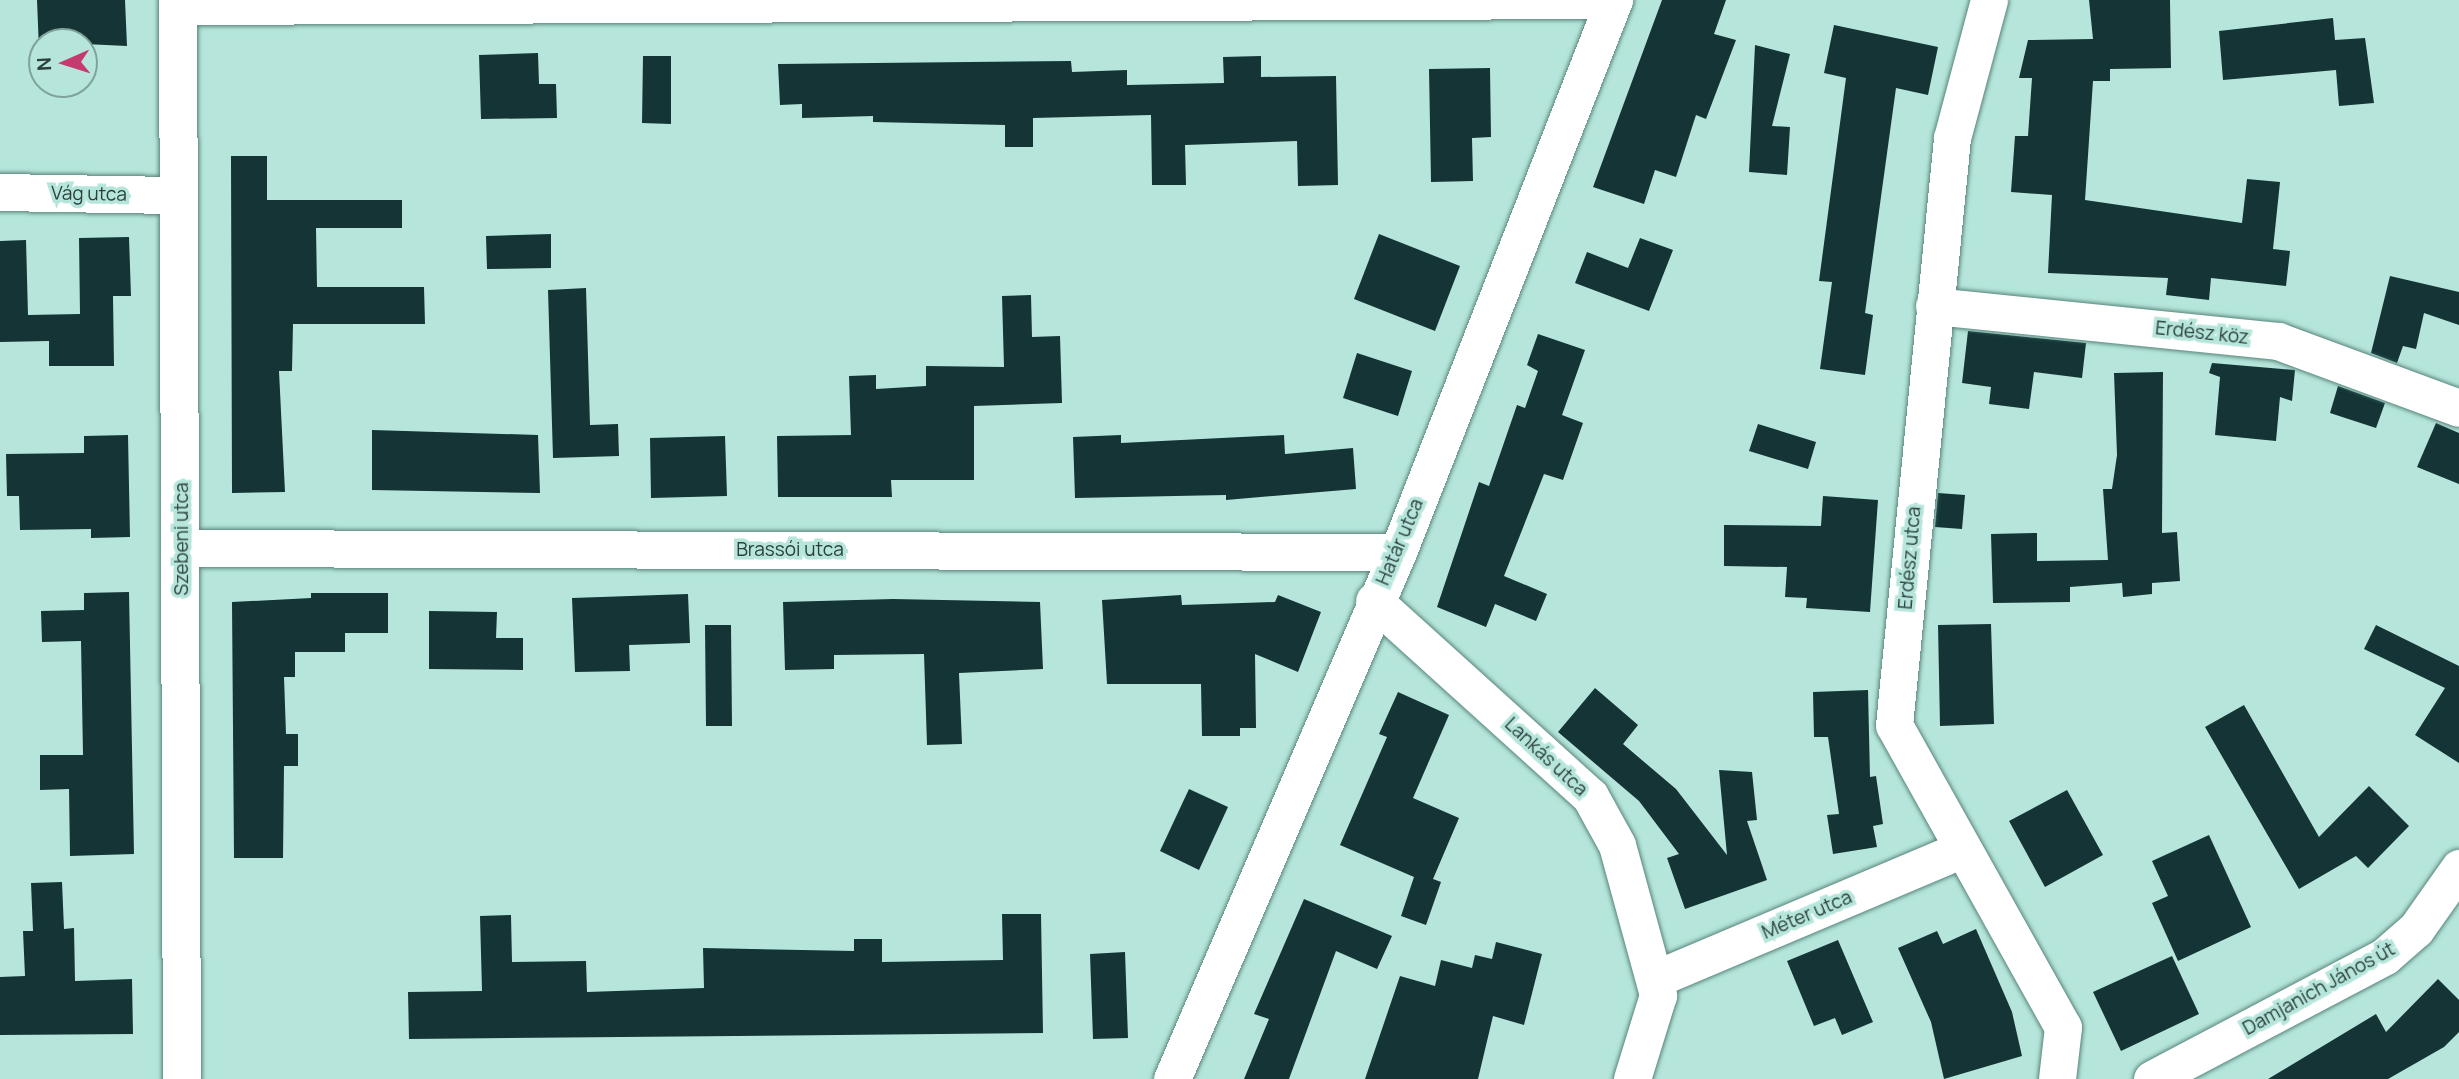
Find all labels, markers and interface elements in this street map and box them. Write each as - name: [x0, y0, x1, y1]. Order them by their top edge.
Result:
- north arrow: [28, 28, 98, 98]
- text: N: [31, 56, 57, 71]
- street label: Vág utca: [51, 182, 127, 206]
- street label: Erdész köz: [2154, 317, 2250, 349]
- street label: Szebeni utca: [171, 482, 193, 596]
- street label: Határ utca: [1372, 495, 1428, 589]
- street label: Erdész utca: [1894, 506, 1926, 610]
- street label: Brassói utca: [736, 539, 844, 561]
- street label: Lankás utca: [1500, 713, 1592, 801]
- street label: Méter utca: [1759, 886, 1855, 944]
- street label: Damjanich János út: [2239, 938, 2399, 1040]

